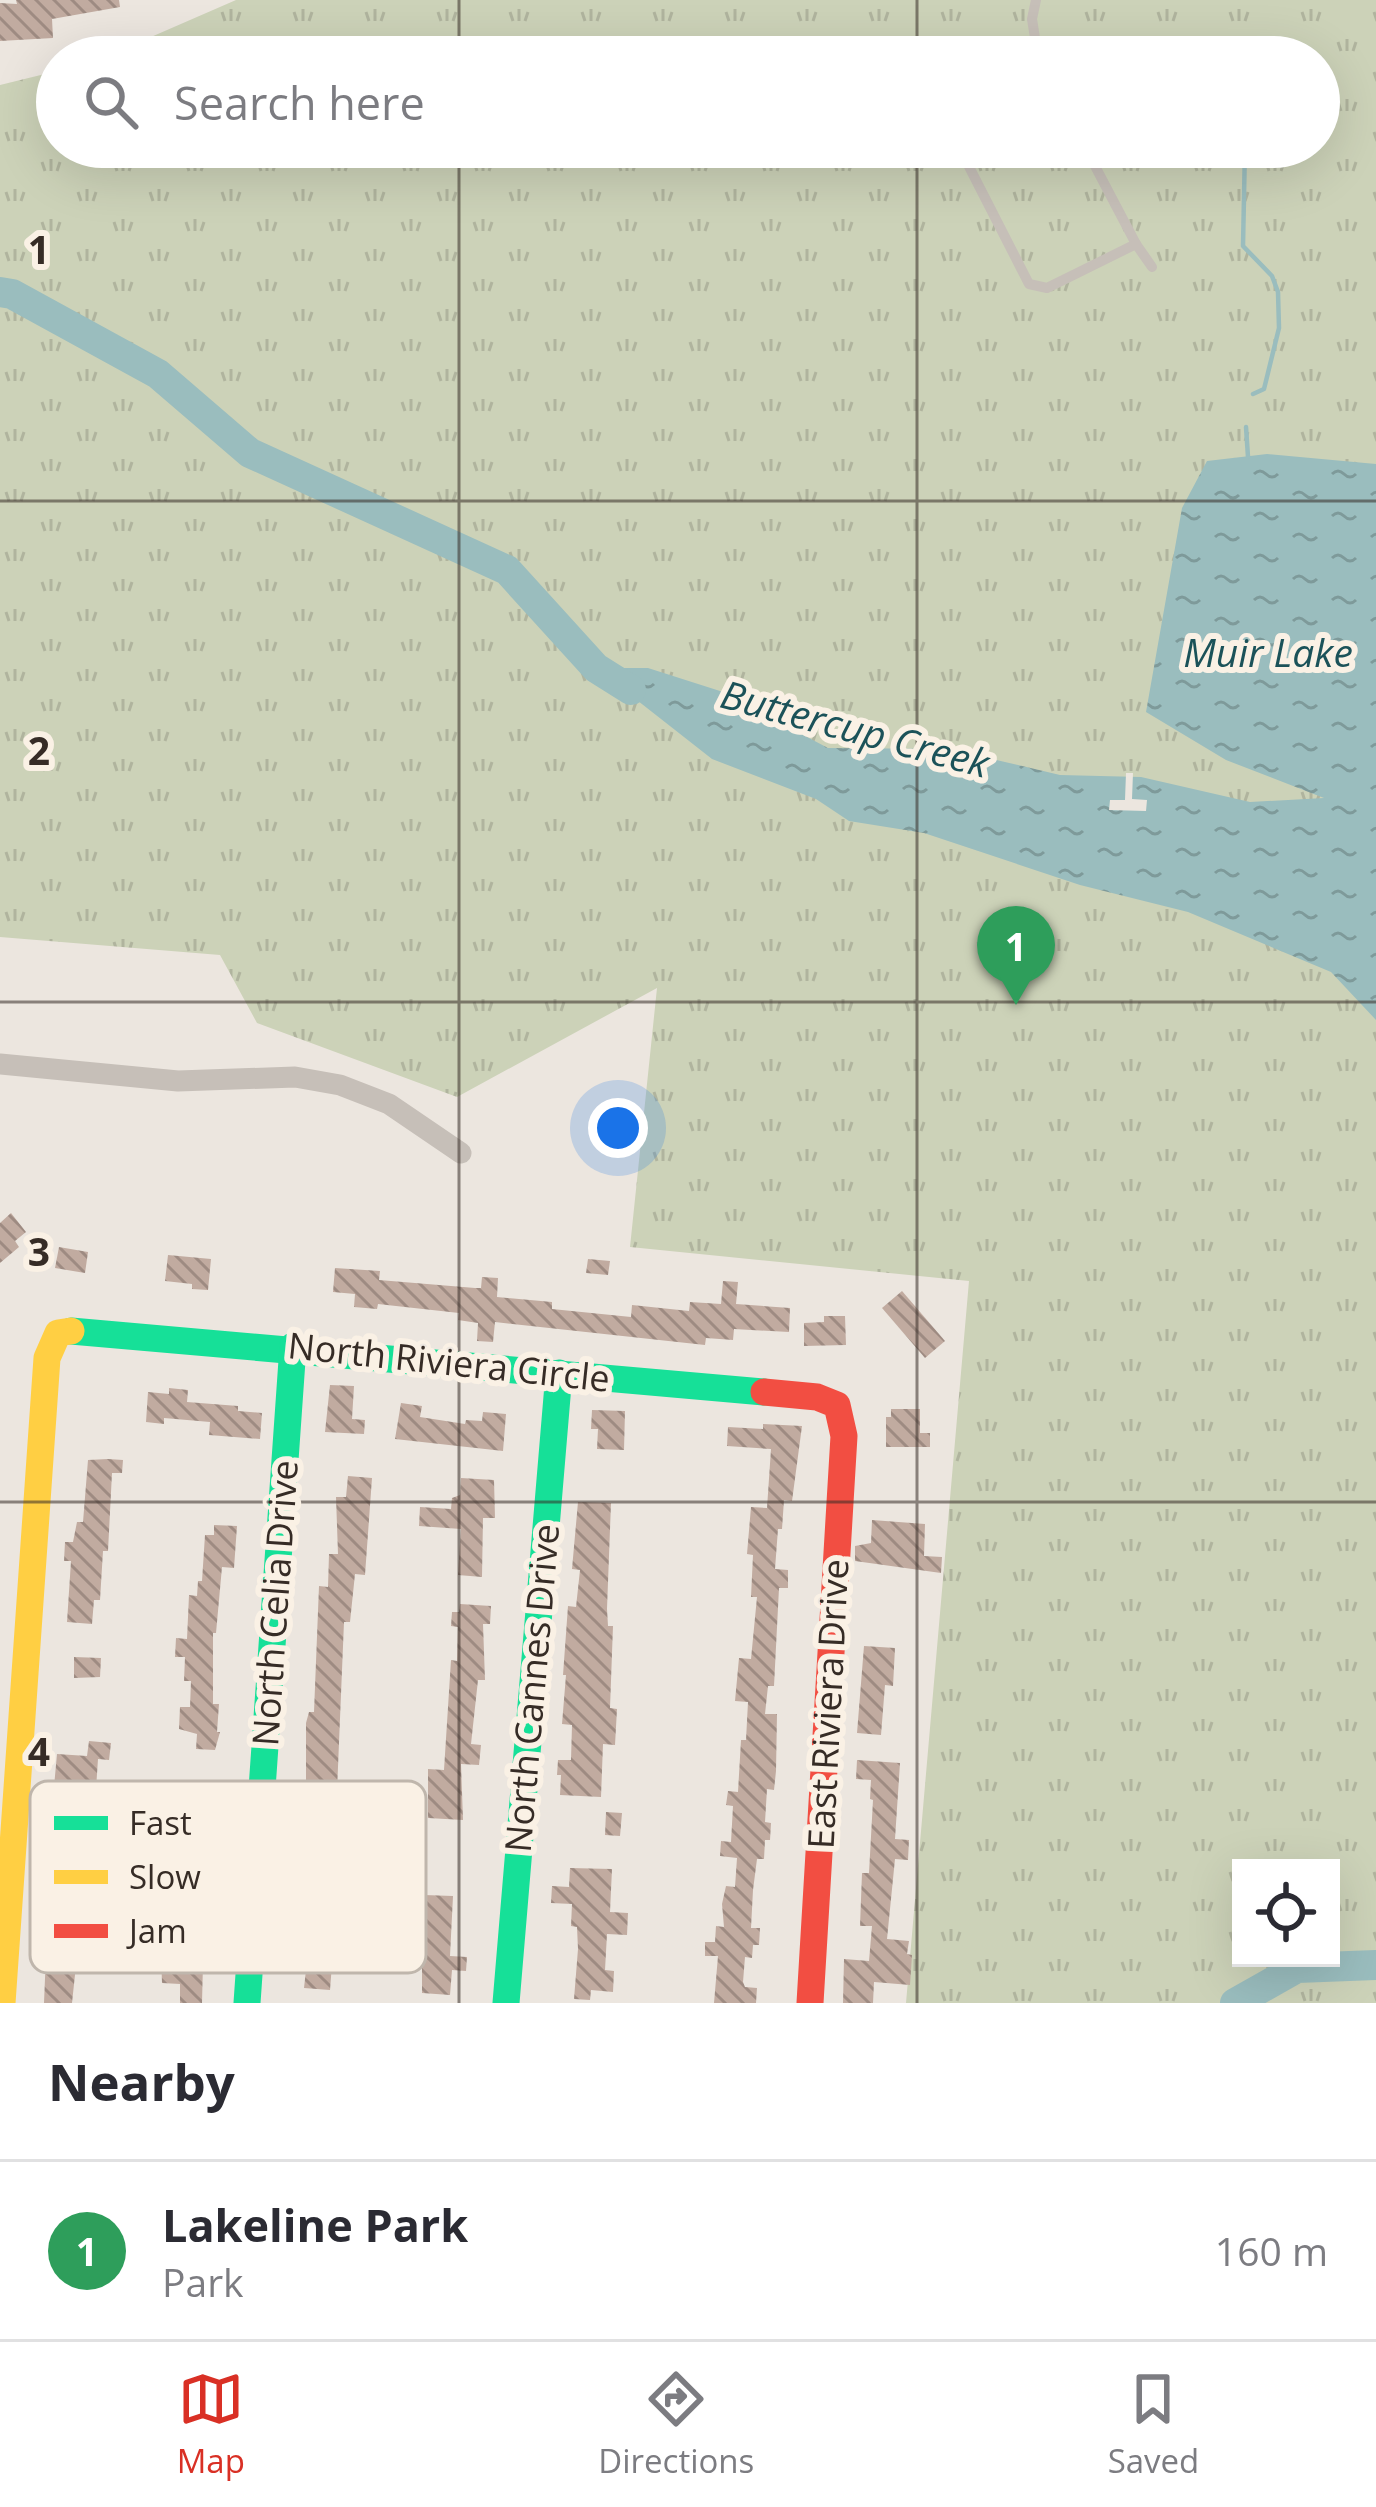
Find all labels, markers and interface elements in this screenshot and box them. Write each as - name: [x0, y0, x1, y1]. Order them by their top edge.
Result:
- search box: [36, 36, 1340, 168]
- icon: search: [78, 69, 144, 135]
- text: Search here: [174, 72, 425, 133]
- text: 1: [28, 222, 50, 275]
- water label: Muir Lake: [1183, 625, 1353, 678]
- water label: Buttercup Creek: [715, 666, 997, 789]
- text: 2: [28, 723, 50, 776]
- pin: 1: [977, 906, 1055, 1005]
- your location: [588, 1098, 648, 1158]
- text: 3: [28, 1224, 50, 1277]
- street label: North Riviera Circle: [286, 1320, 612, 1403]
- street label: North Celia Drive: [240, 1458, 309, 1747]
- street label: North Cannes Drive: [493, 1522, 570, 1854]
- street label: East Riviera Drive: [795, 1558, 860, 1850]
- text: 4: [28, 1724, 50, 1777]
- legend: [30, 1781, 426, 1973]
- text: Fast: [129, 1800, 192, 1845]
- text: Slow: [129, 1854, 201, 1899]
- map controls: [1232, 1859, 1340, 1967]
- button: locate: [1232, 1859, 1340, 1967]
- text: Jam: [126, 1908, 187, 1953]
- text: Nearby: [48, 2046, 235, 2116]
- text: Lakeline Park: [162, 2194, 468, 2255]
- text: 1: [76, 2224, 98, 2277]
- text: 160 m: [1215, 2224, 1328, 2277]
- text: Park: [162, 2255, 244, 2308]
- tab: Map: [177, 2366, 245, 2483]
- tab: Directions: [598, 2366, 754, 2483]
- tab: Saved: [1108, 2366, 1199, 2483]

